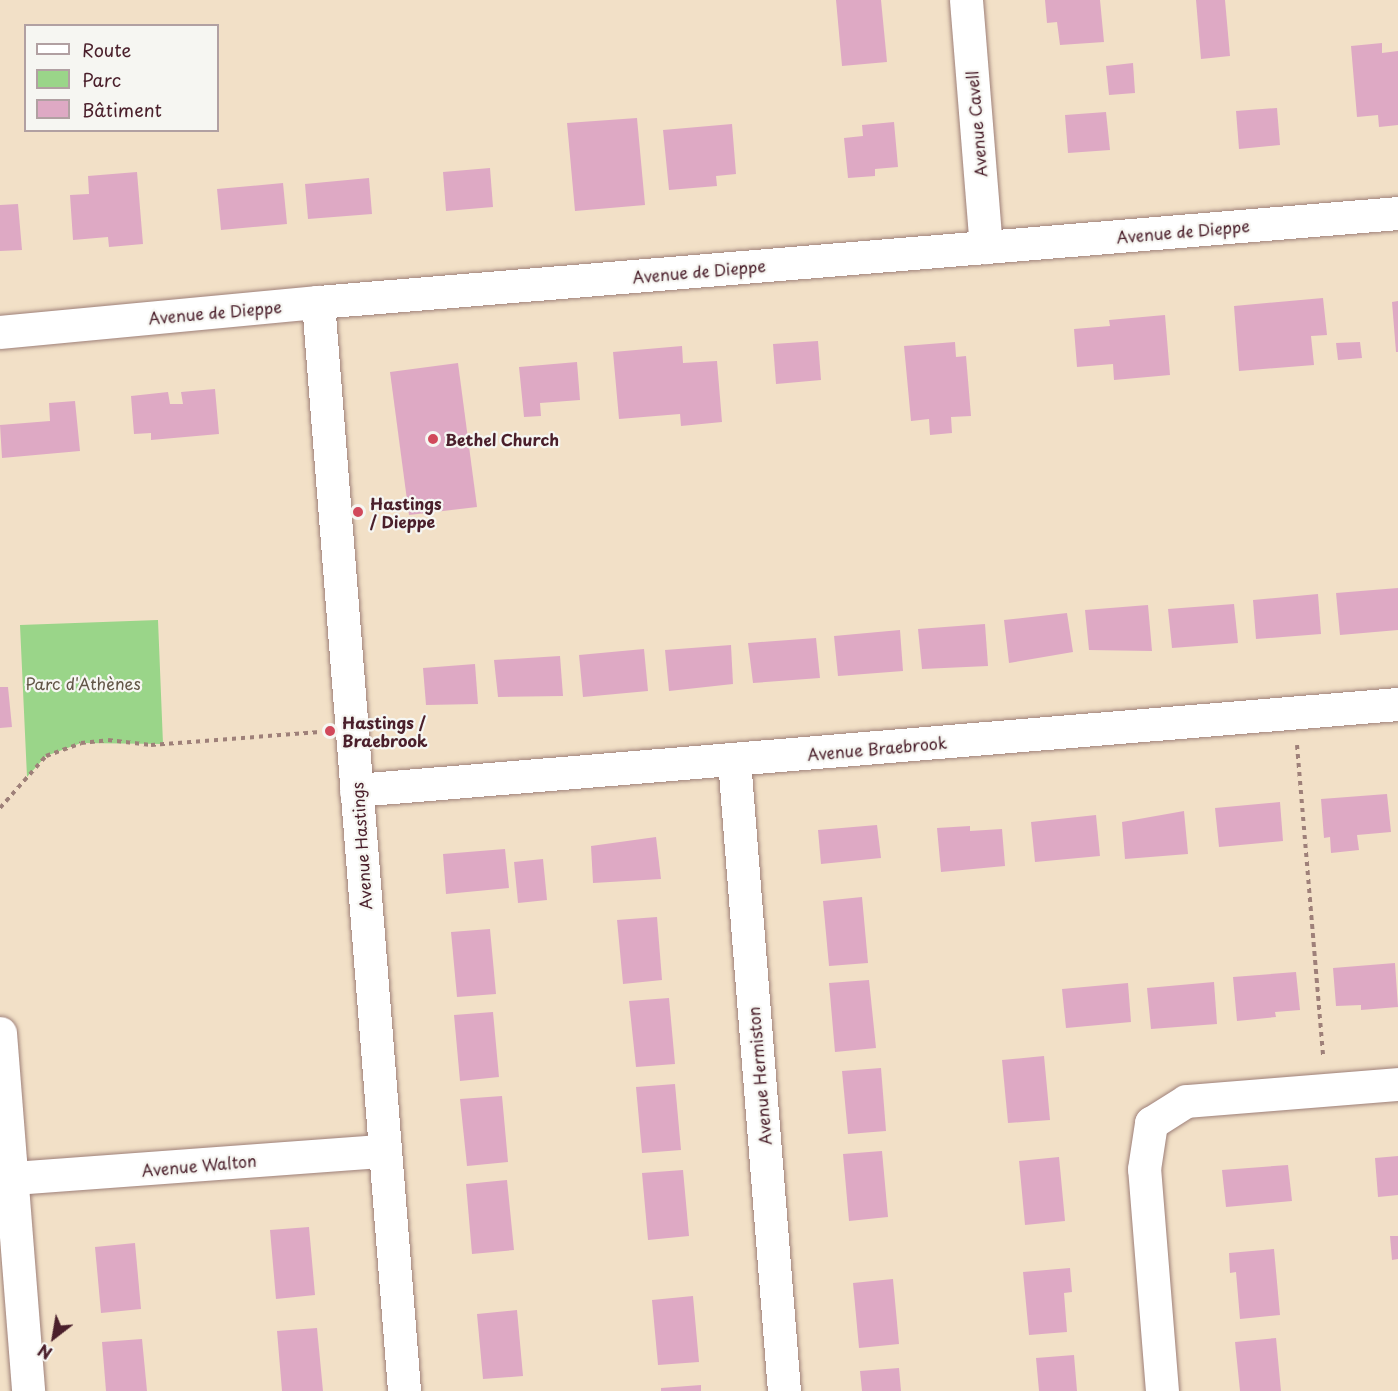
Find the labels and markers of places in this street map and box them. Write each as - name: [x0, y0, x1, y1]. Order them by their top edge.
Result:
- place label: Bethel Church: [445, 429, 560, 449]
- marker: Bethel Church: [426, 432, 440, 446]
- place label: Hastings / Dieppe: [370, 493, 442, 531]
- marker: Hastings / Dieppe: [351, 505, 365, 519]
- place label: Hastings / Braebrook: [342, 712, 428, 750]
- marker: Hastings / Braebrook: [323, 724, 337, 738]

